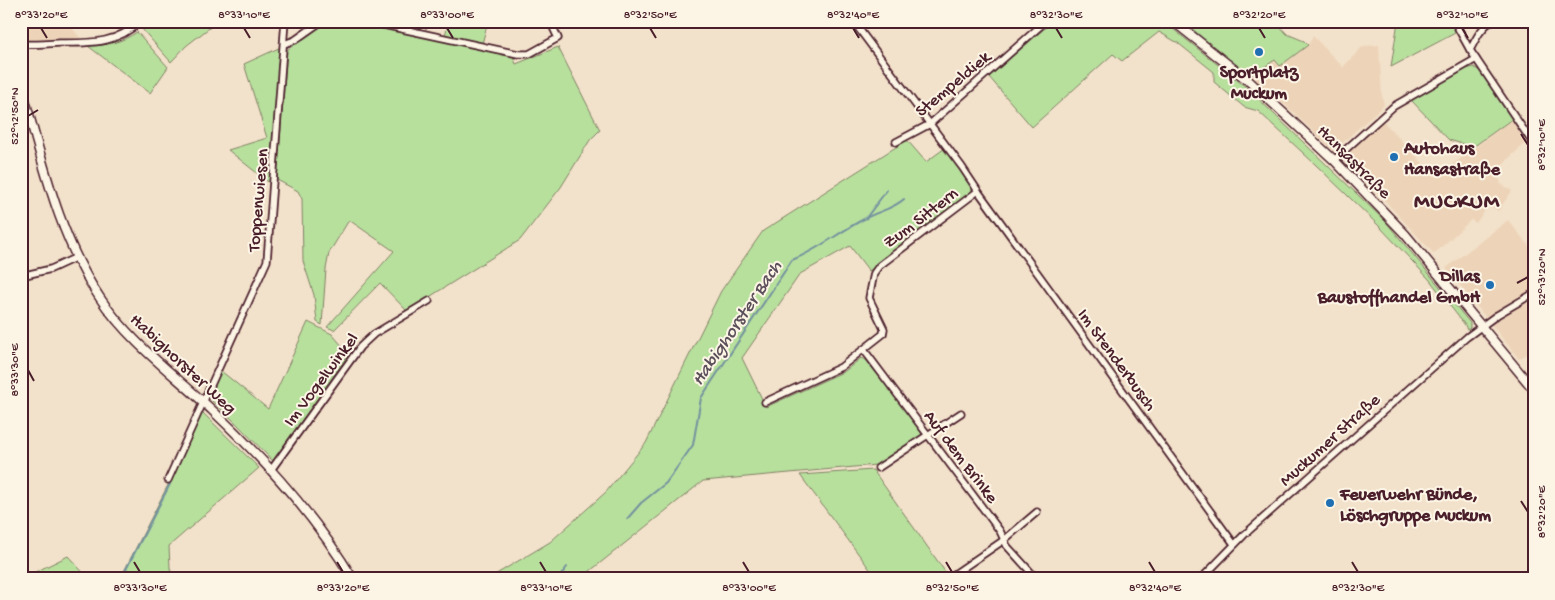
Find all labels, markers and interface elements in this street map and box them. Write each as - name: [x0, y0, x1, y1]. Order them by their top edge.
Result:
- text: 8°33'20"E: [15, 9, 68, 23]
- text: 8°33'10"E: [218, 9, 270, 23]
- text: 8°33'00"E: [420, 9, 474, 23]
- text: 8°32'50"E: [624, 9, 677, 23]
- text: 8°32'40"E: [827, 9, 880, 23]
- text: 8°32'30"E: [1030, 9, 1083, 23]
- text: 8°32'20"E: [1233, 9, 1286, 23]
- text: 8°32'10"E: [1436, 9, 1488, 23]
- street label: Stempeldiek: [912, 46, 997, 122]
- marker: Sportplatz Muckum: [1253, 46, 1265, 58]
- place label: Sportplatz Muckum: [1220, 63, 1299, 105]
- text: 52°12'50"N: [9, 87, 23, 145]
- text: 8°32'10"E: [1536, 119, 1550, 171]
- street label: Hansastraße: [1312, 121, 1395, 205]
- place label: Autohaus Hansastraße: [1403, 139, 1501, 181]
- street label: Toppenwiesen: [244, 147, 274, 254]
- marker: Autohaus Hansastraße: [1388, 151, 1400, 163]
- street label: Zum Sittern: [880, 184, 963, 254]
- district label: MUCKUM: [1414, 190, 1500, 216]
- text: 52°13'20"N: [1536, 248, 1550, 306]
- water label: Habighorster Bach: [688, 256, 789, 391]
- place label: Dillas Baustoffhandel GmbH: [1317, 267, 1481, 309]
- marker: Dillas Baustoffhandel GmbH: [1484, 279, 1496, 291]
- street label: Im Stenderbusch: [1072, 305, 1160, 416]
- street label: Habighorster Weg: [125, 310, 240, 420]
- street label: Im Vogelwinkel: [280, 329, 364, 432]
- text: 8°33'30"E: [9, 343, 23, 396]
- street label: Muckumer Straße: [1276, 390, 1386, 492]
- street label: Auf dem Brinke: [918, 407, 1002, 509]
- place label: Feuerwehr Bünde, Löschgruppe Muckum: [1339, 485, 1491, 527]
- text: 8°32'20"E: [1536, 485, 1550, 538]
- marker: Feuerwehr Bünde, Löschgruppe Muckum: [1324, 497, 1336, 509]
- text: 8°33'30"E: [114, 582, 167, 596]
- text: 8°33'20"E: [317, 582, 370, 596]
- text: 8°33'10"E: [520, 582, 572, 596]
- text: 8°33'00"E: [722, 582, 776, 596]
- text: 8°32'50"E: [926, 582, 979, 596]
- text: 8°32'40"E: [1129, 582, 1182, 596]
- text: 8°32'30"E: [1332, 582, 1385, 596]

